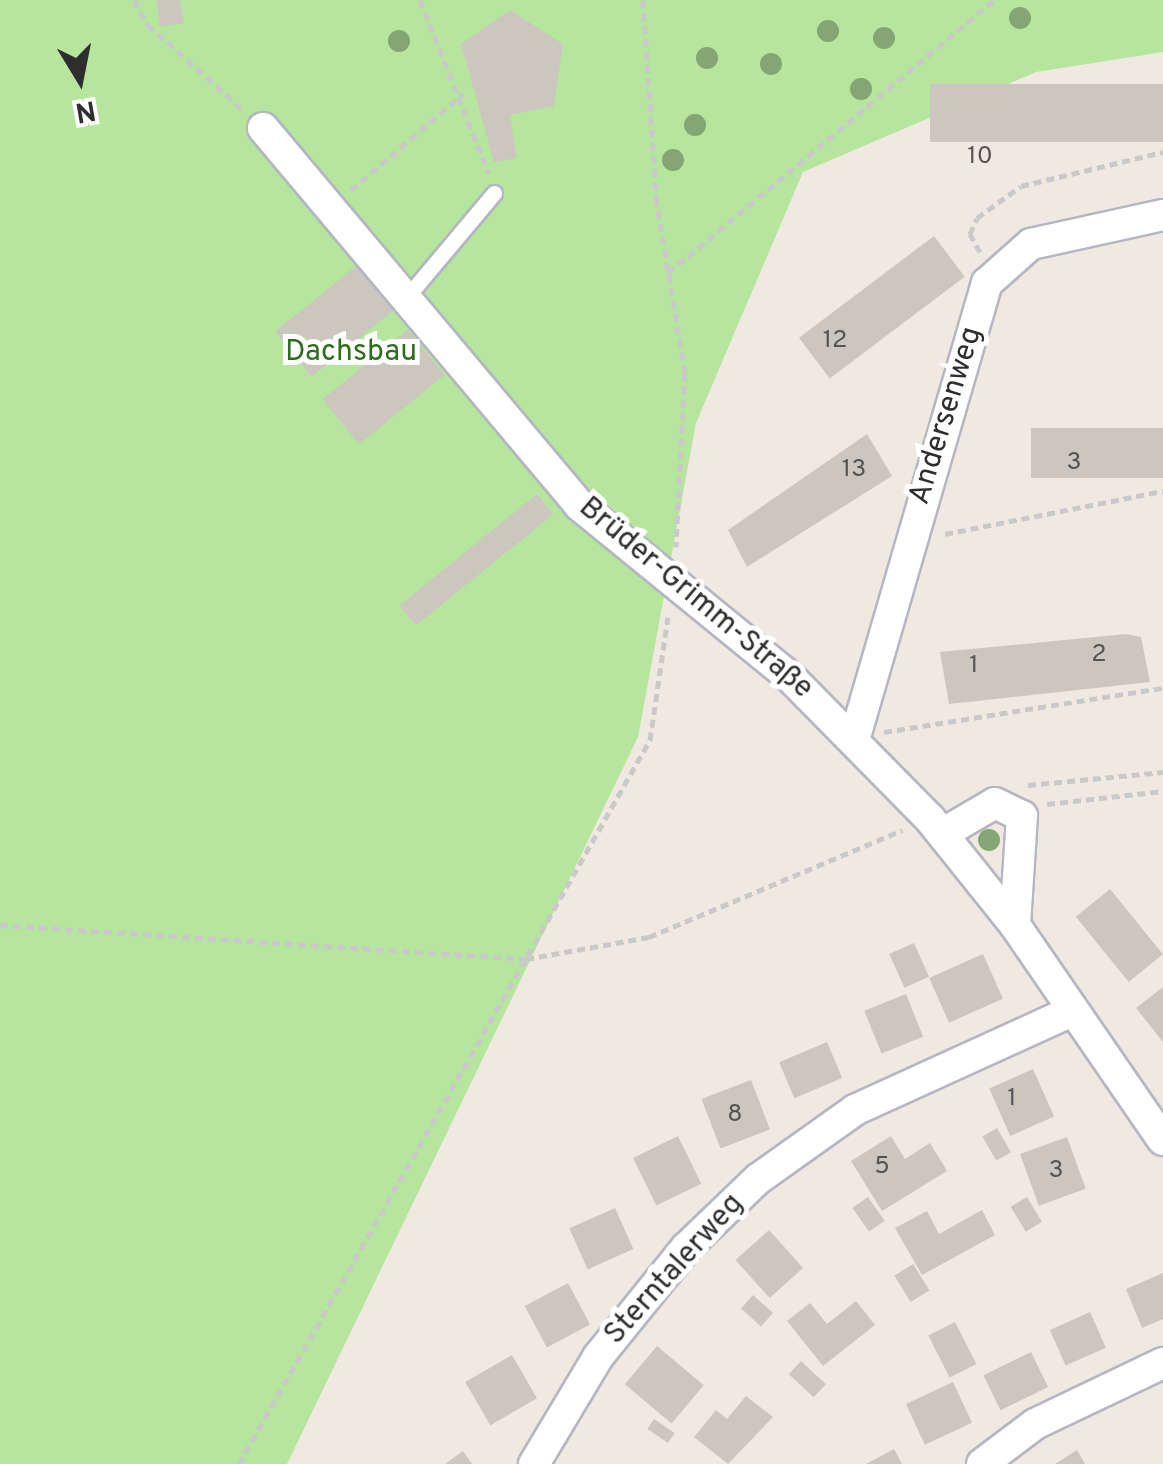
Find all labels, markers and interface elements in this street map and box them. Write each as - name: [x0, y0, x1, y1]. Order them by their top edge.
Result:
- north arrow: [30, 30, 130, 130]
- text: N: [72, 90, 98, 129]
- house number: 10: [967, 142, 993, 172]
- street label: Andersenweg: [903, 323, 991, 509]
- house number: 12: [823, 326, 847, 356]
- park label: Dachsbau: [285, 335, 417, 371]
- house number: 3: [1066, 448, 1082, 478]
- house number: 13: [842, 455, 866, 485]
- street label: Brüder-Grimm-Straße: [571, 491, 819, 707]
- house number: 2: [1091, 640, 1107, 670]
- house number: 1: [969, 651, 979, 681]
- house number: 1: [1007, 1084, 1017, 1114]
- house number: 8: [727, 1100, 743, 1130]
- house number: 5: [874, 1152, 890, 1182]
- house number: 3: [1048, 1156, 1064, 1186]
- street label: Sterntalerweg: [598, 1187, 752, 1353]

